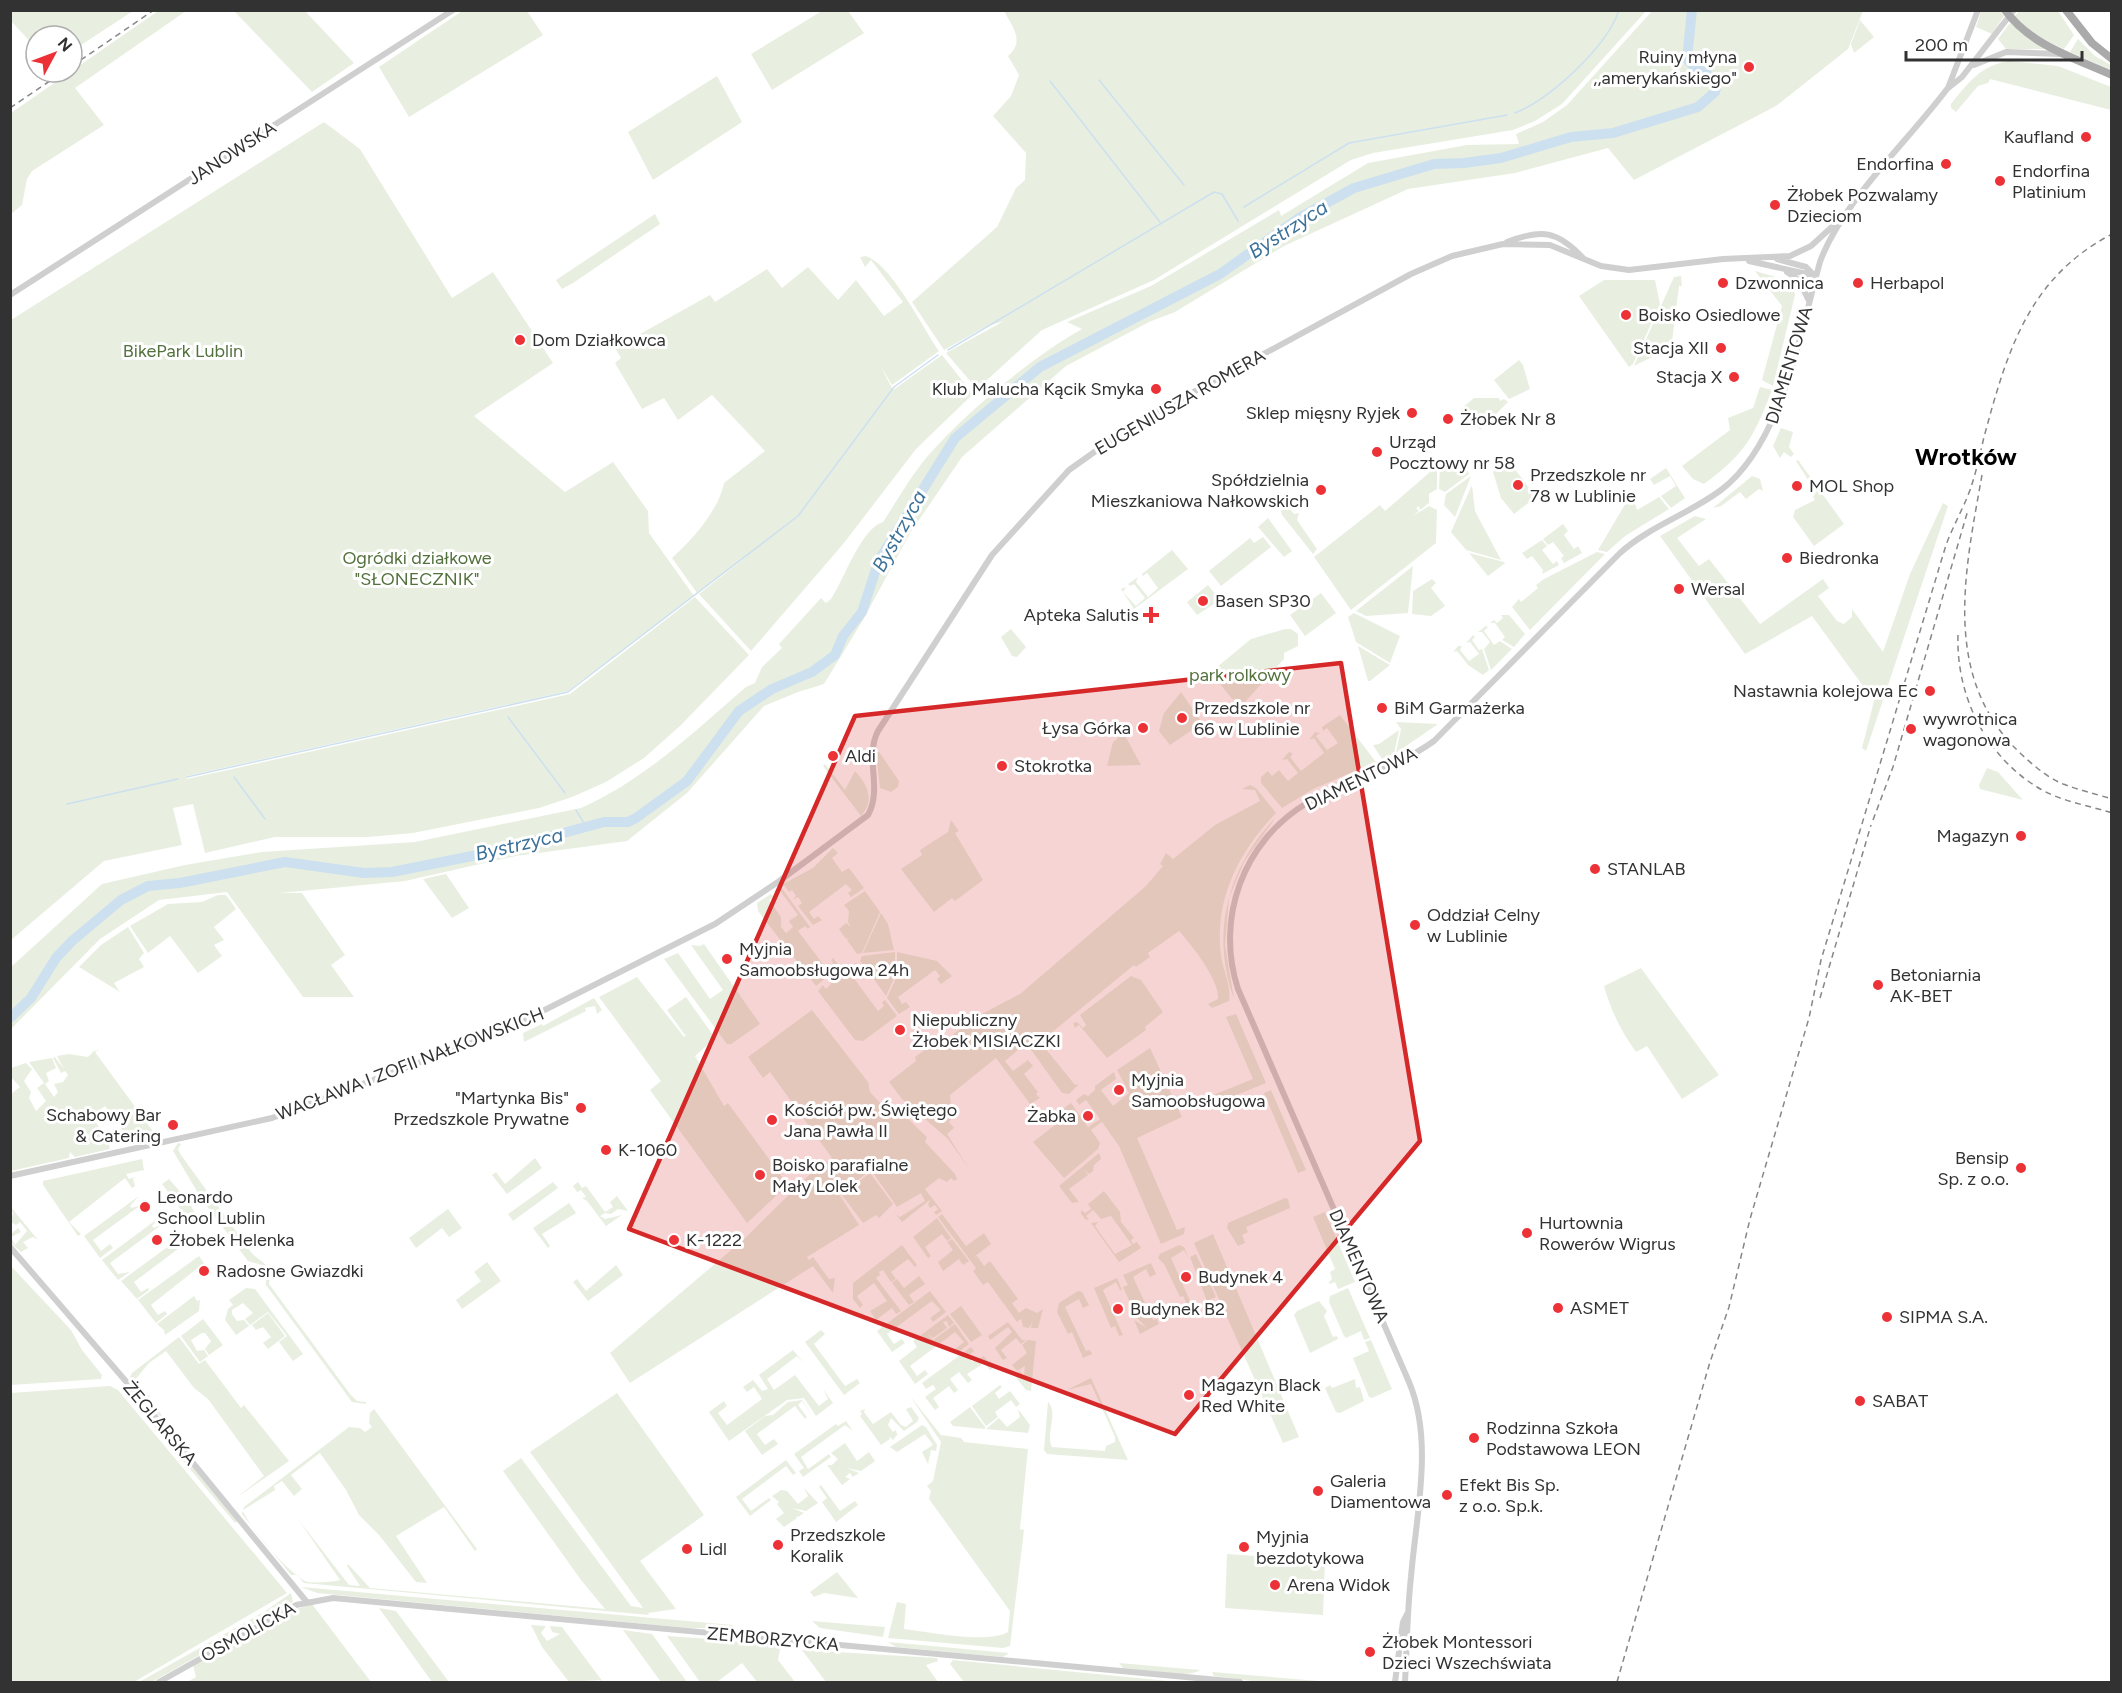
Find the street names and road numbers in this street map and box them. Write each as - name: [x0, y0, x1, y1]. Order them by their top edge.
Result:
- street label: JANOWSKA: [184, 116, 280, 190]
- street label: DIAMENTOWA: [1761, 304, 1817, 426]
- street label: EUGENIUSZA ROMERA: [1091, 344, 1269, 460]
- street label: DIAMENTOWA: [1301, 742, 1421, 816]
- street label: WACŁAWA I ZOFII NAŁKOWSKICH: [273, 1003, 547, 1125]
- street label: DIAMENTOWA: [1324, 1206, 1394, 1326]
- street label: ŻEGLARSKA: [119, 1377, 201, 1469]
- street label: OSMOLICKA: [197, 1597, 299, 1667]
- street label: ZEMBORZYCKA: [706, 1622, 840, 1656]

